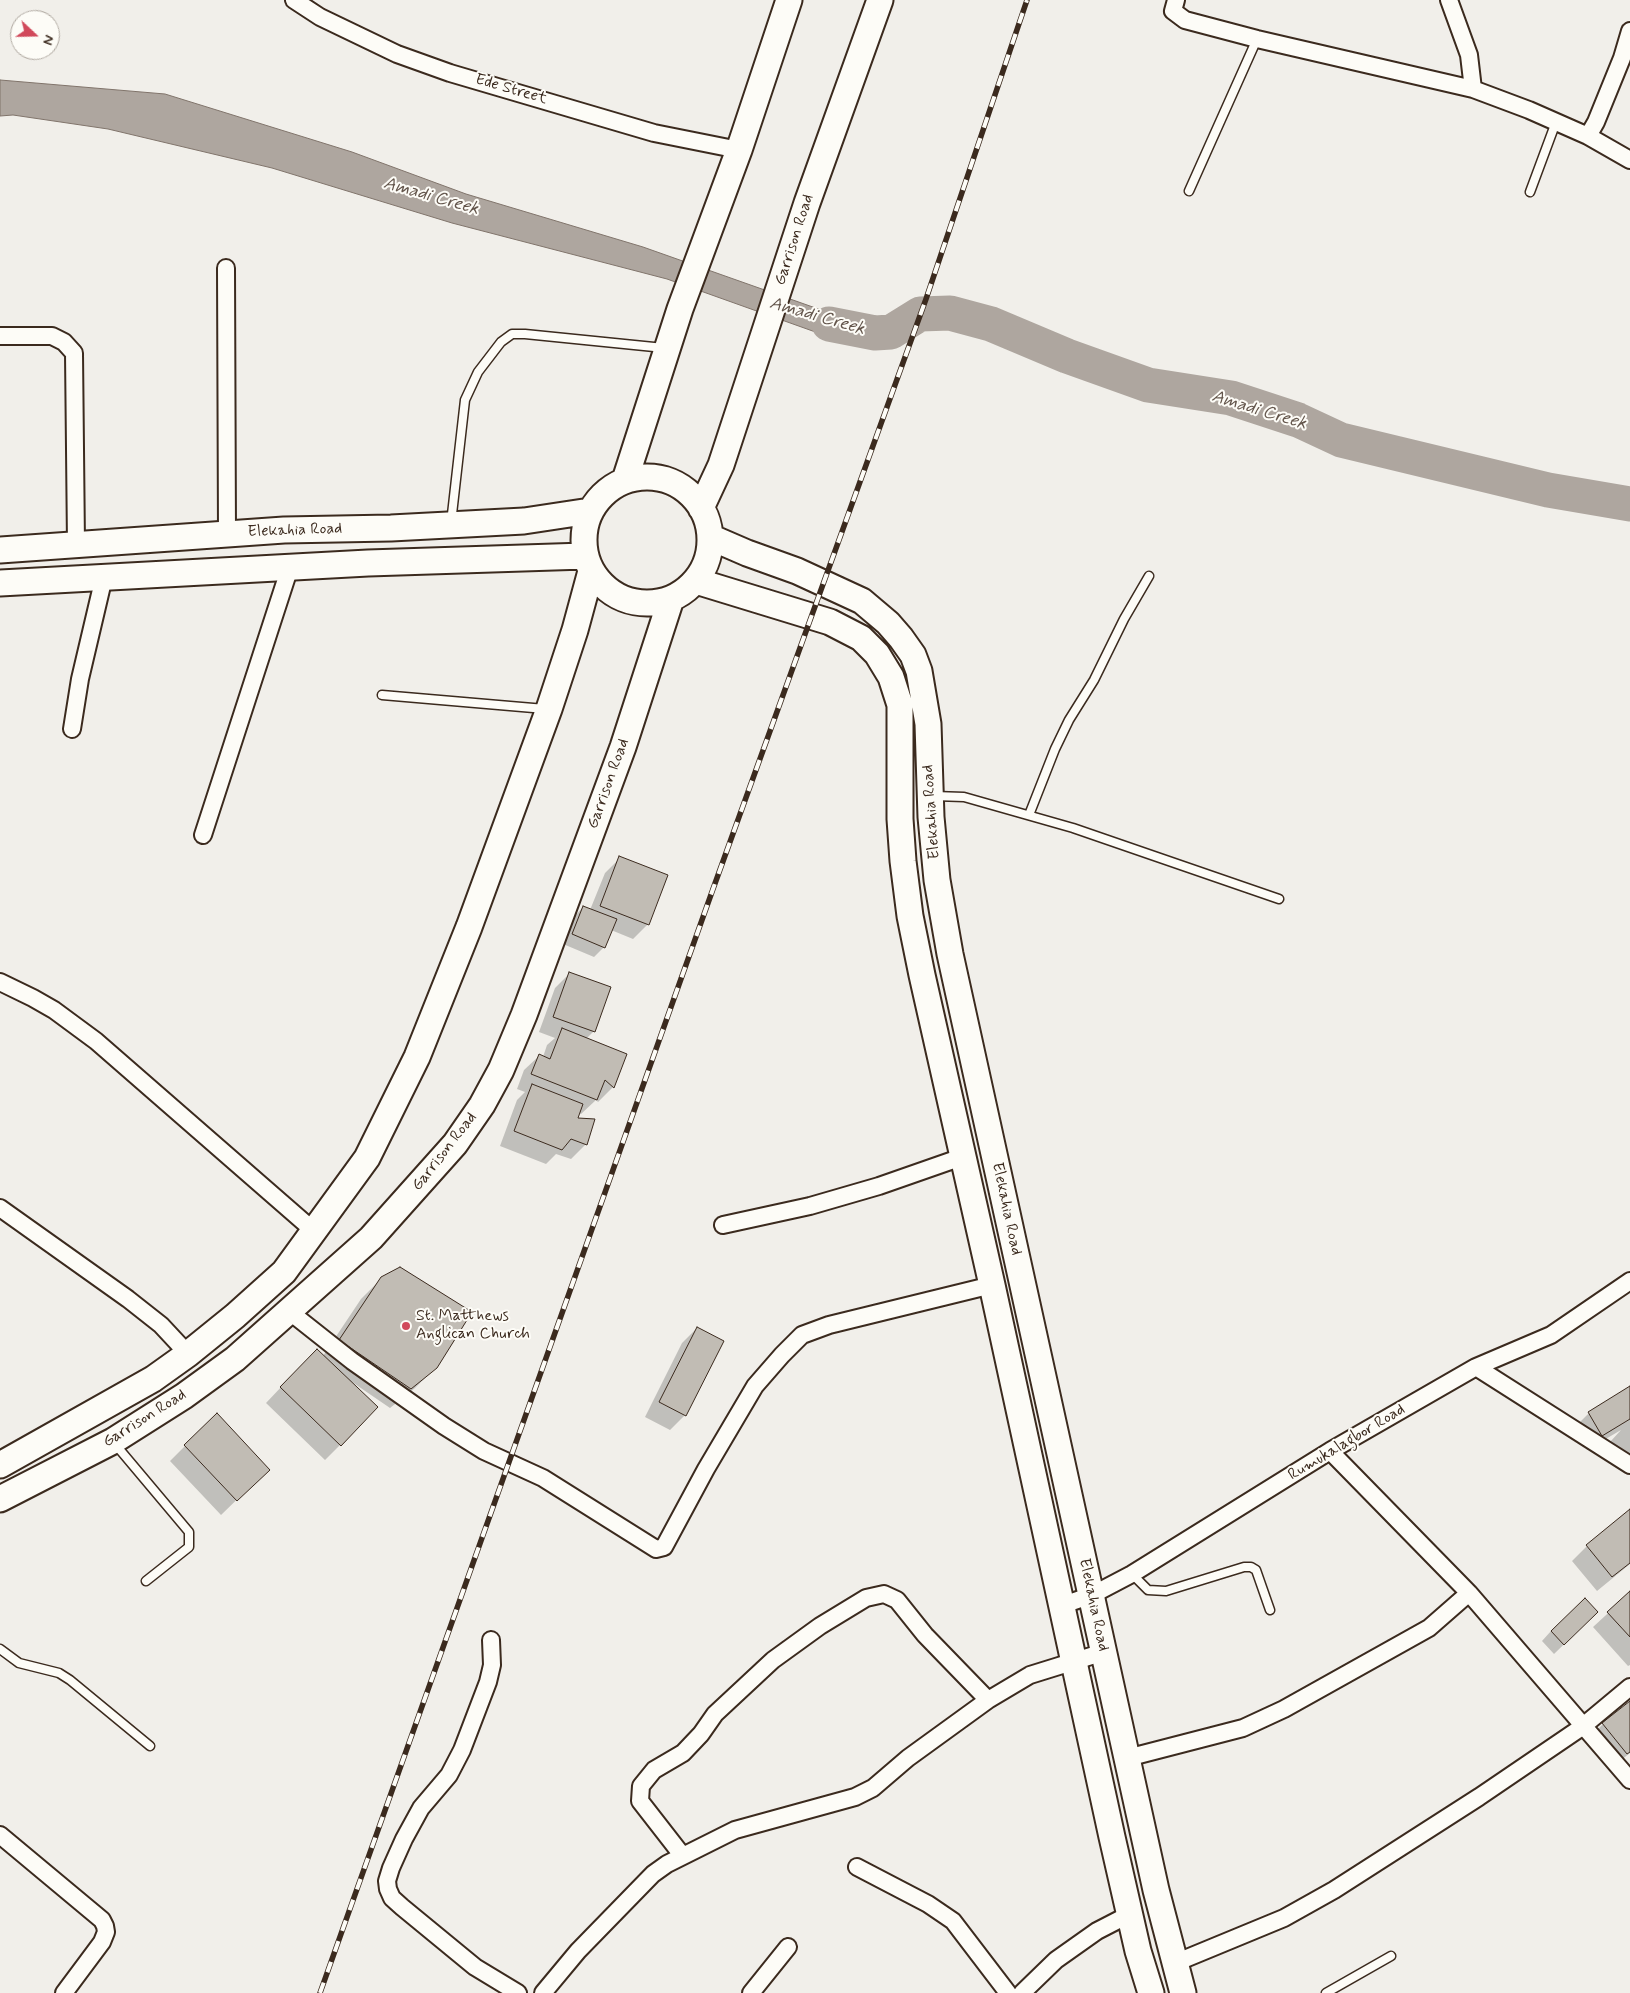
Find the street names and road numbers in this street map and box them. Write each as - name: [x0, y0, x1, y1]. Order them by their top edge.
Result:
- street label: Ede Street: [473, 71, 549, 109]
- street label: Garrison Road: [771, 192, 819, 288]
- street label: Elekahia Road: [247, 520, 343, 542]
- street label: Garrison Road: [584, 736, 634, 832]
- street label: Elekahia Road: [919, 764, 945, 860]
- street label: Garrison Road: [408, 1109, 482, 1195]
- street label: Elekahia Road: [987, 1161, 1025, 1257]
- street label: Garrison Road: [100, 1386, 190, 1452]
- street label: Rumukalagbor Road: [1285, 1401, 1409, 1485]
- street label: Elekahia Road: [1074, 1557, 1112, 1653]

